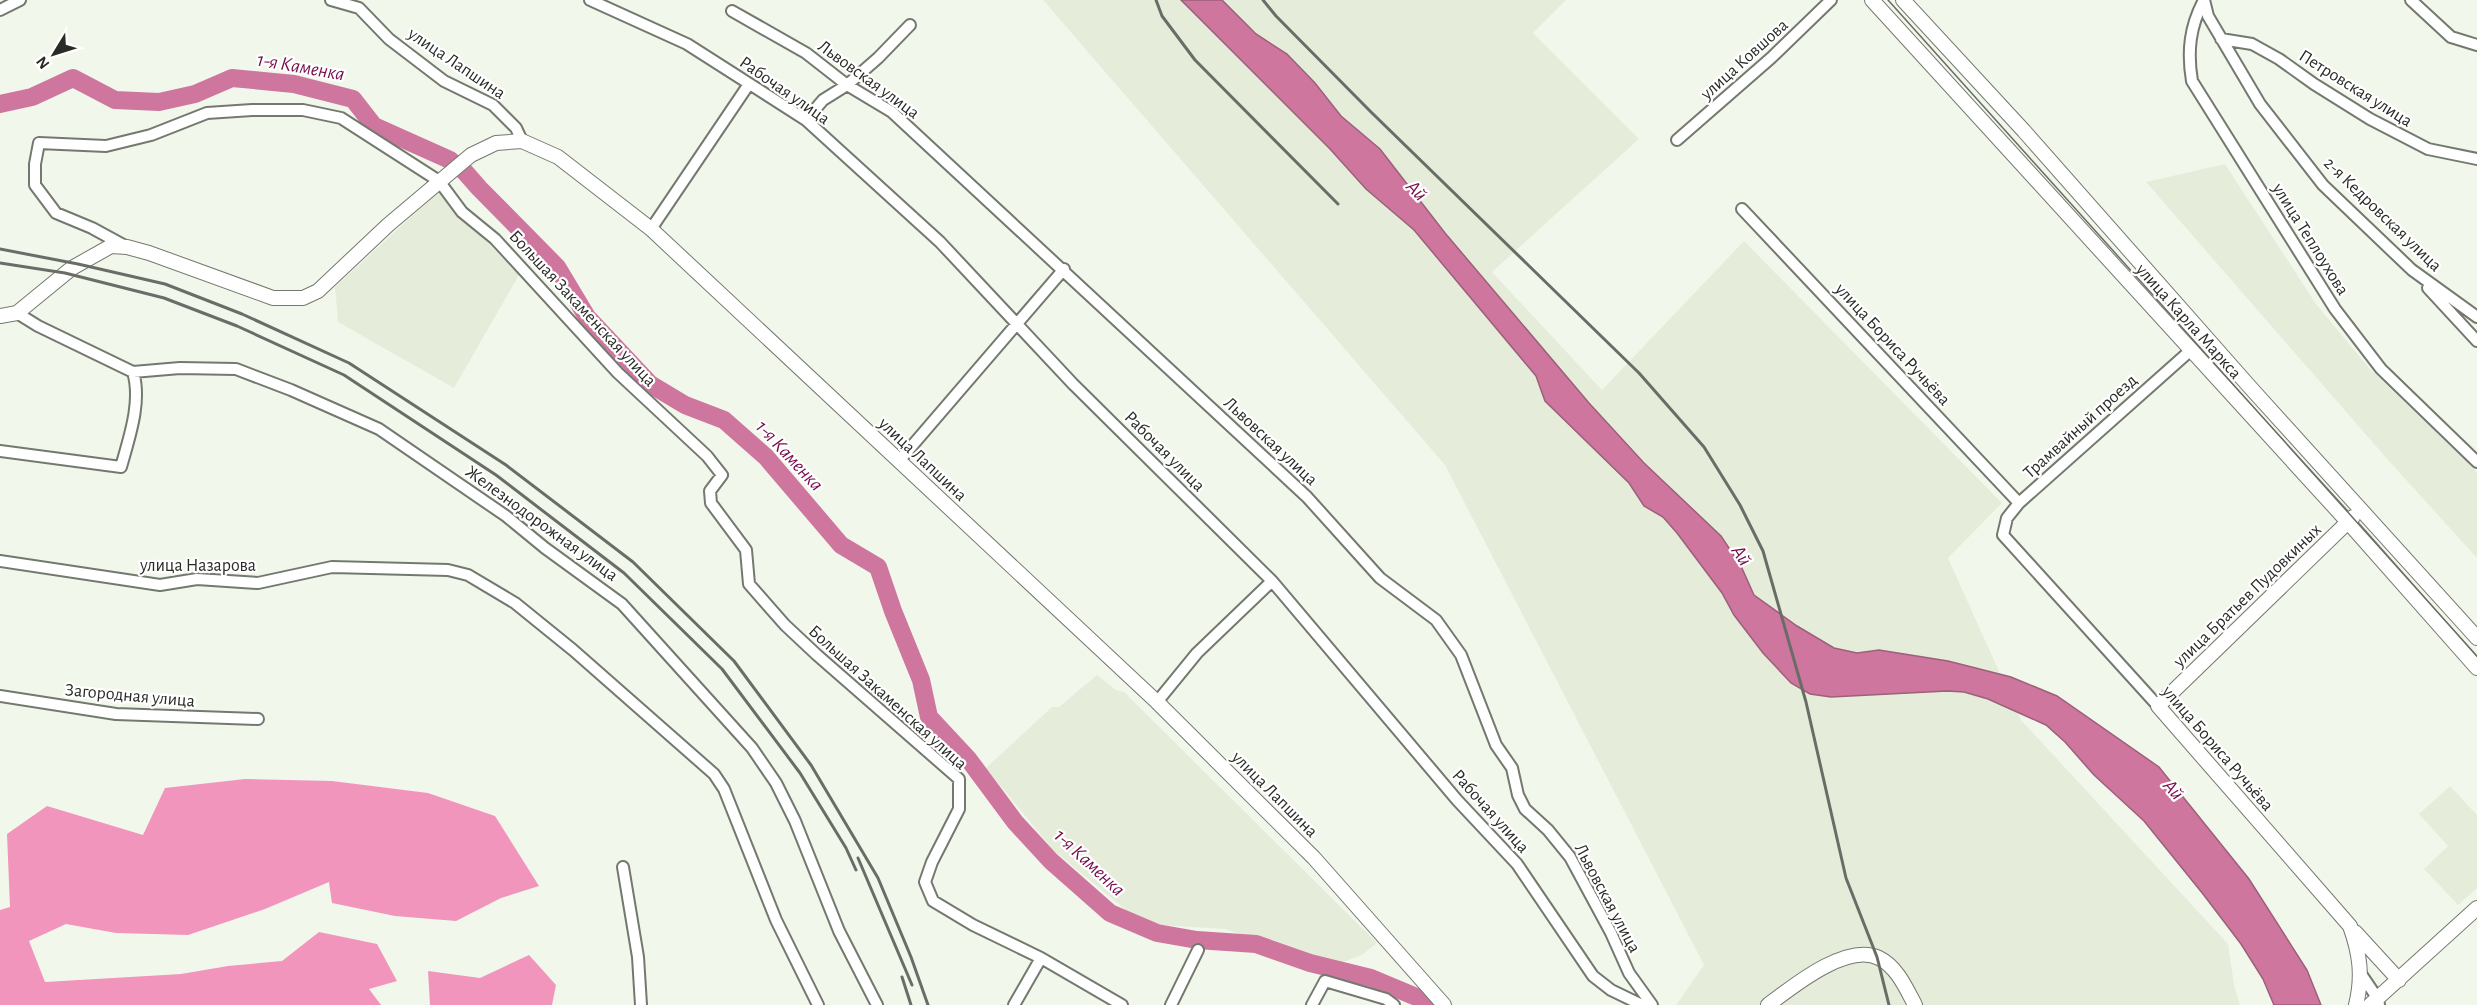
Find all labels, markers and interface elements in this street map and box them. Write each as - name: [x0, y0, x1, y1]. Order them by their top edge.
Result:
- street label: улица Ковшова: [1697, 16, 1792, 104]
- north arrow: [24, 24, 84, 84]
- street label: улица Лапшина: [404, 24, 508, 103]
- street label: Львовская улица: [814, 37, 922, 123]
- street label: Петровская улица: [2296, 47, 2415, 131]
- water label: 1-я Каменка: [256, 49, 346, 84]
- street label: Рабочая улица: [736, 52, 833, 128]
- text: N: [33, 53, 53, 72]
- street label: 2-я Кедровская улица: [2320, 154, 2445, 275]
- water label: Ай: [1401, 176, 1430, 205]
- street label: улица Теплоухова: [2268, 180, 2352, 299]
- street label: Большая Закаменская улица: [505, 227, 659, 390]
- street label: улица Карла Маркса: [2131, 260, 2244, 383]
- street label: улица Бориса Ручьёва: [1831, 279, 1953, 409]
- street label: Трамвайный проезд: [2020, 371, 2141, 482]
- street label: Львовская улица: [1220, 394, 1321, 489]
- street label: Рабочая улица: [1121, 407, 1209, 495]
- street label: улица Лапшина: [874, 414, 970, 505]
- water label: 1-я Каменка: [752, 417, 827, 495]
- street label: Железнодорожная улица: [462, 463, 621, 585]
- street label: улица Братьев Пудовкиных: [2170, 521, 2325, 672]
- water label: Ай: [1727, 541, 1755, 569]
- street label: улица Назарова: [139, 557, 256, 575]
- street label: Большая Закаменская улица: [805, 622, 970, 773]
- street label: Загородная улица: [64, 681, 196, 711]
- street label: улица Бориса Ручьёва: [2157, 682, 2276, 815]
- street label: улица Лапшина: [1227, 748, 1321, 841]
- street label: Рабочая улица: [1448, 766, 1533, 857]
- water label: Ай: [2158, 775, 2187, 804]
- water label: 1-я Каменка: [1050, 825, 1128, 900]
- street label: Львовская улица: [1571, 841, 1643, 956]

